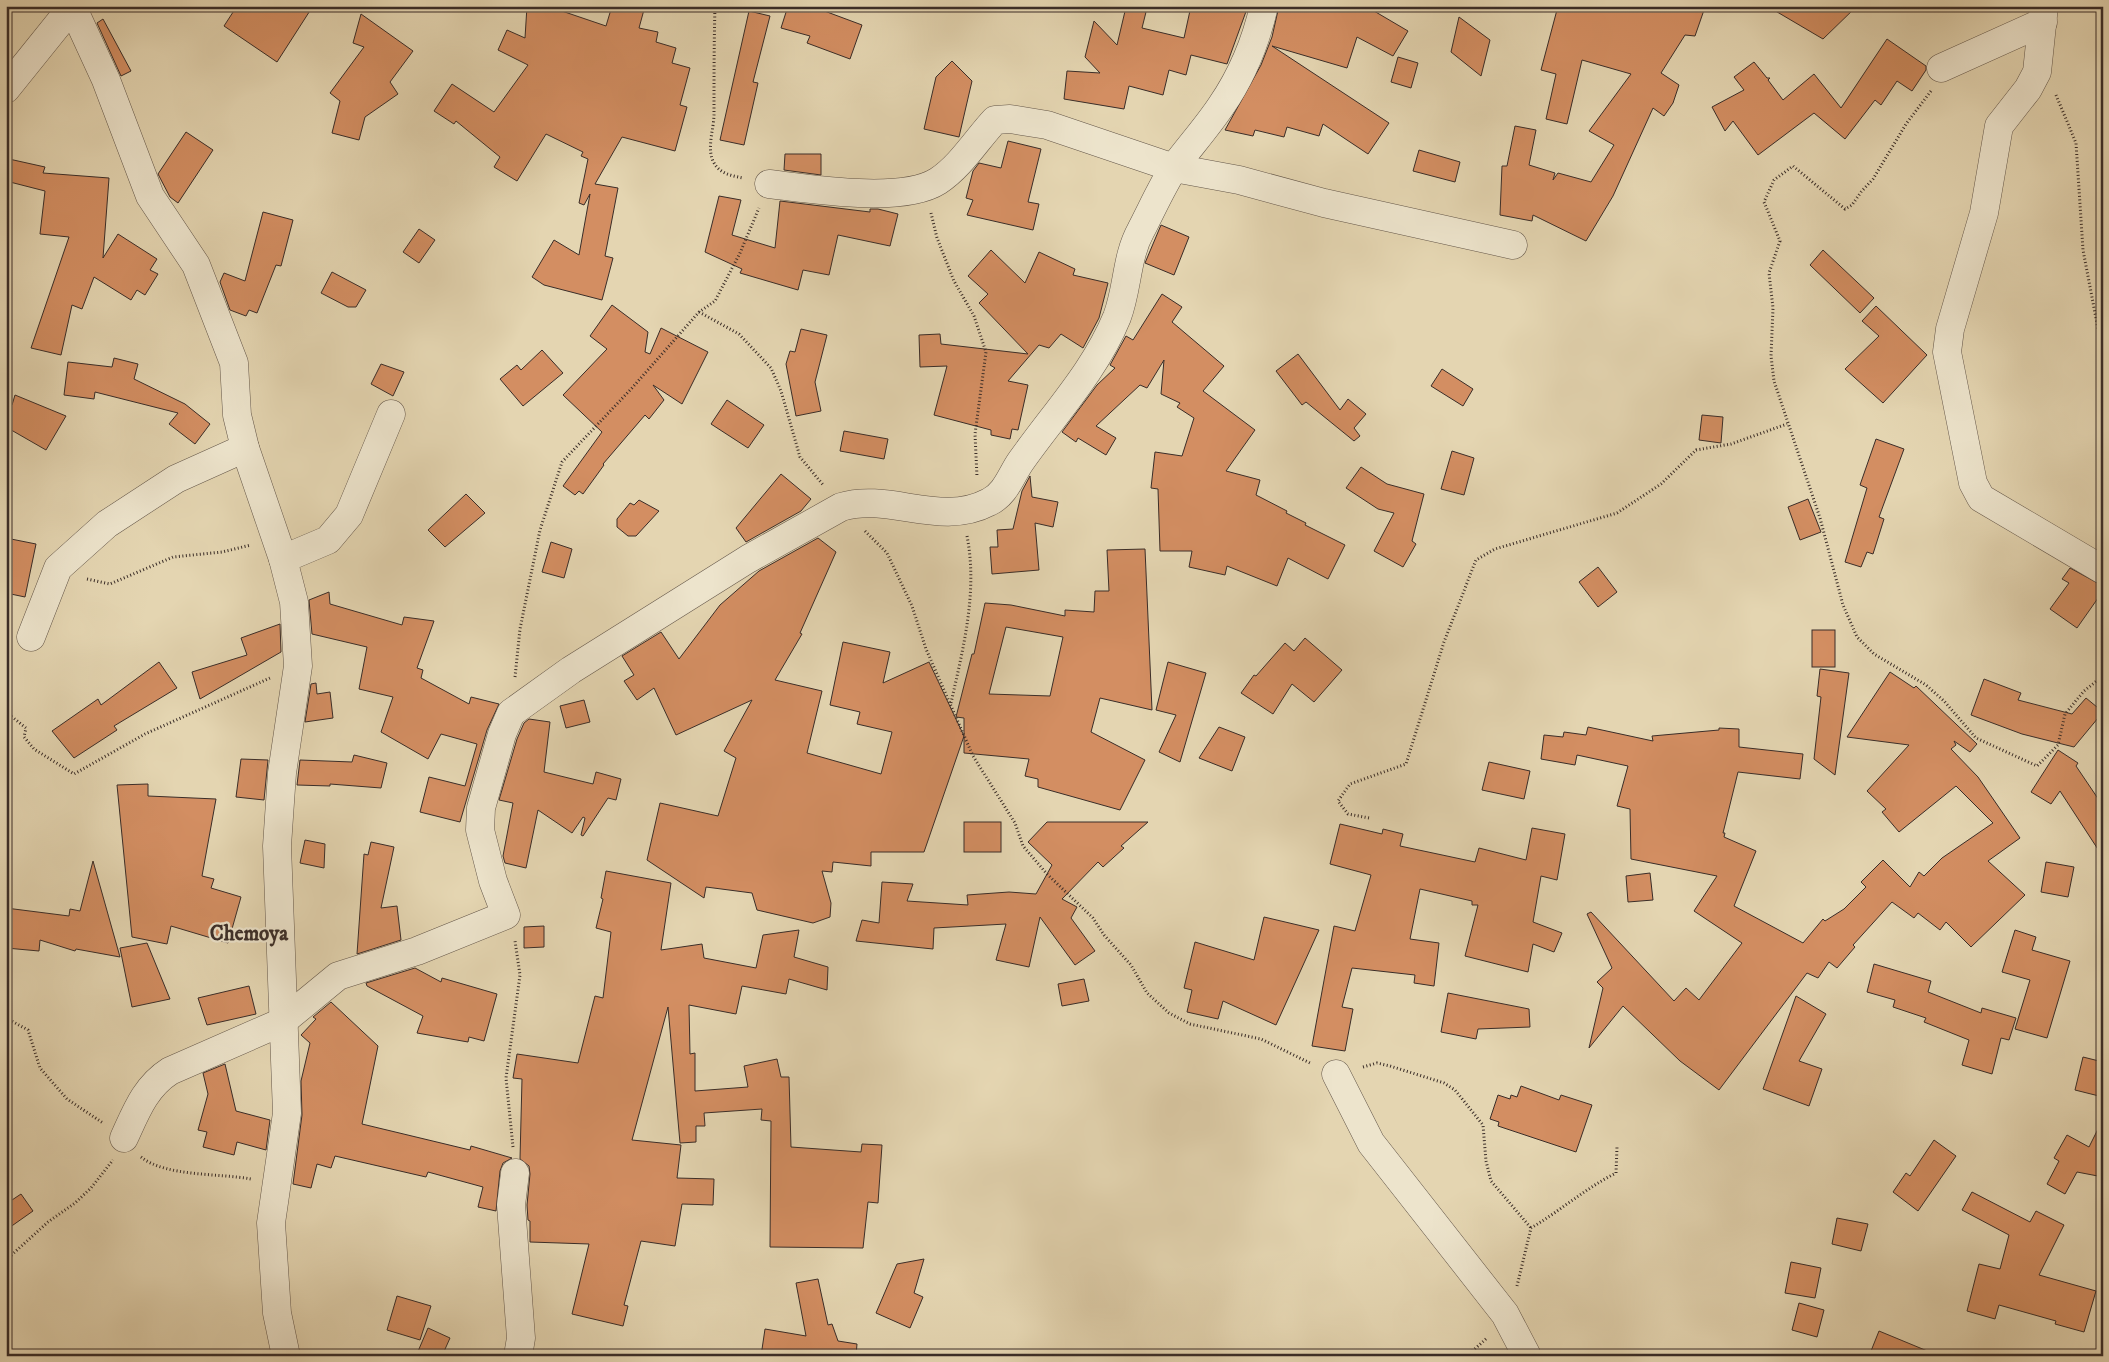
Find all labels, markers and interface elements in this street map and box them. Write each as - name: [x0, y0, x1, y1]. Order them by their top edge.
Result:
- district label: Chemoya: [210, 921, 289, 947]

